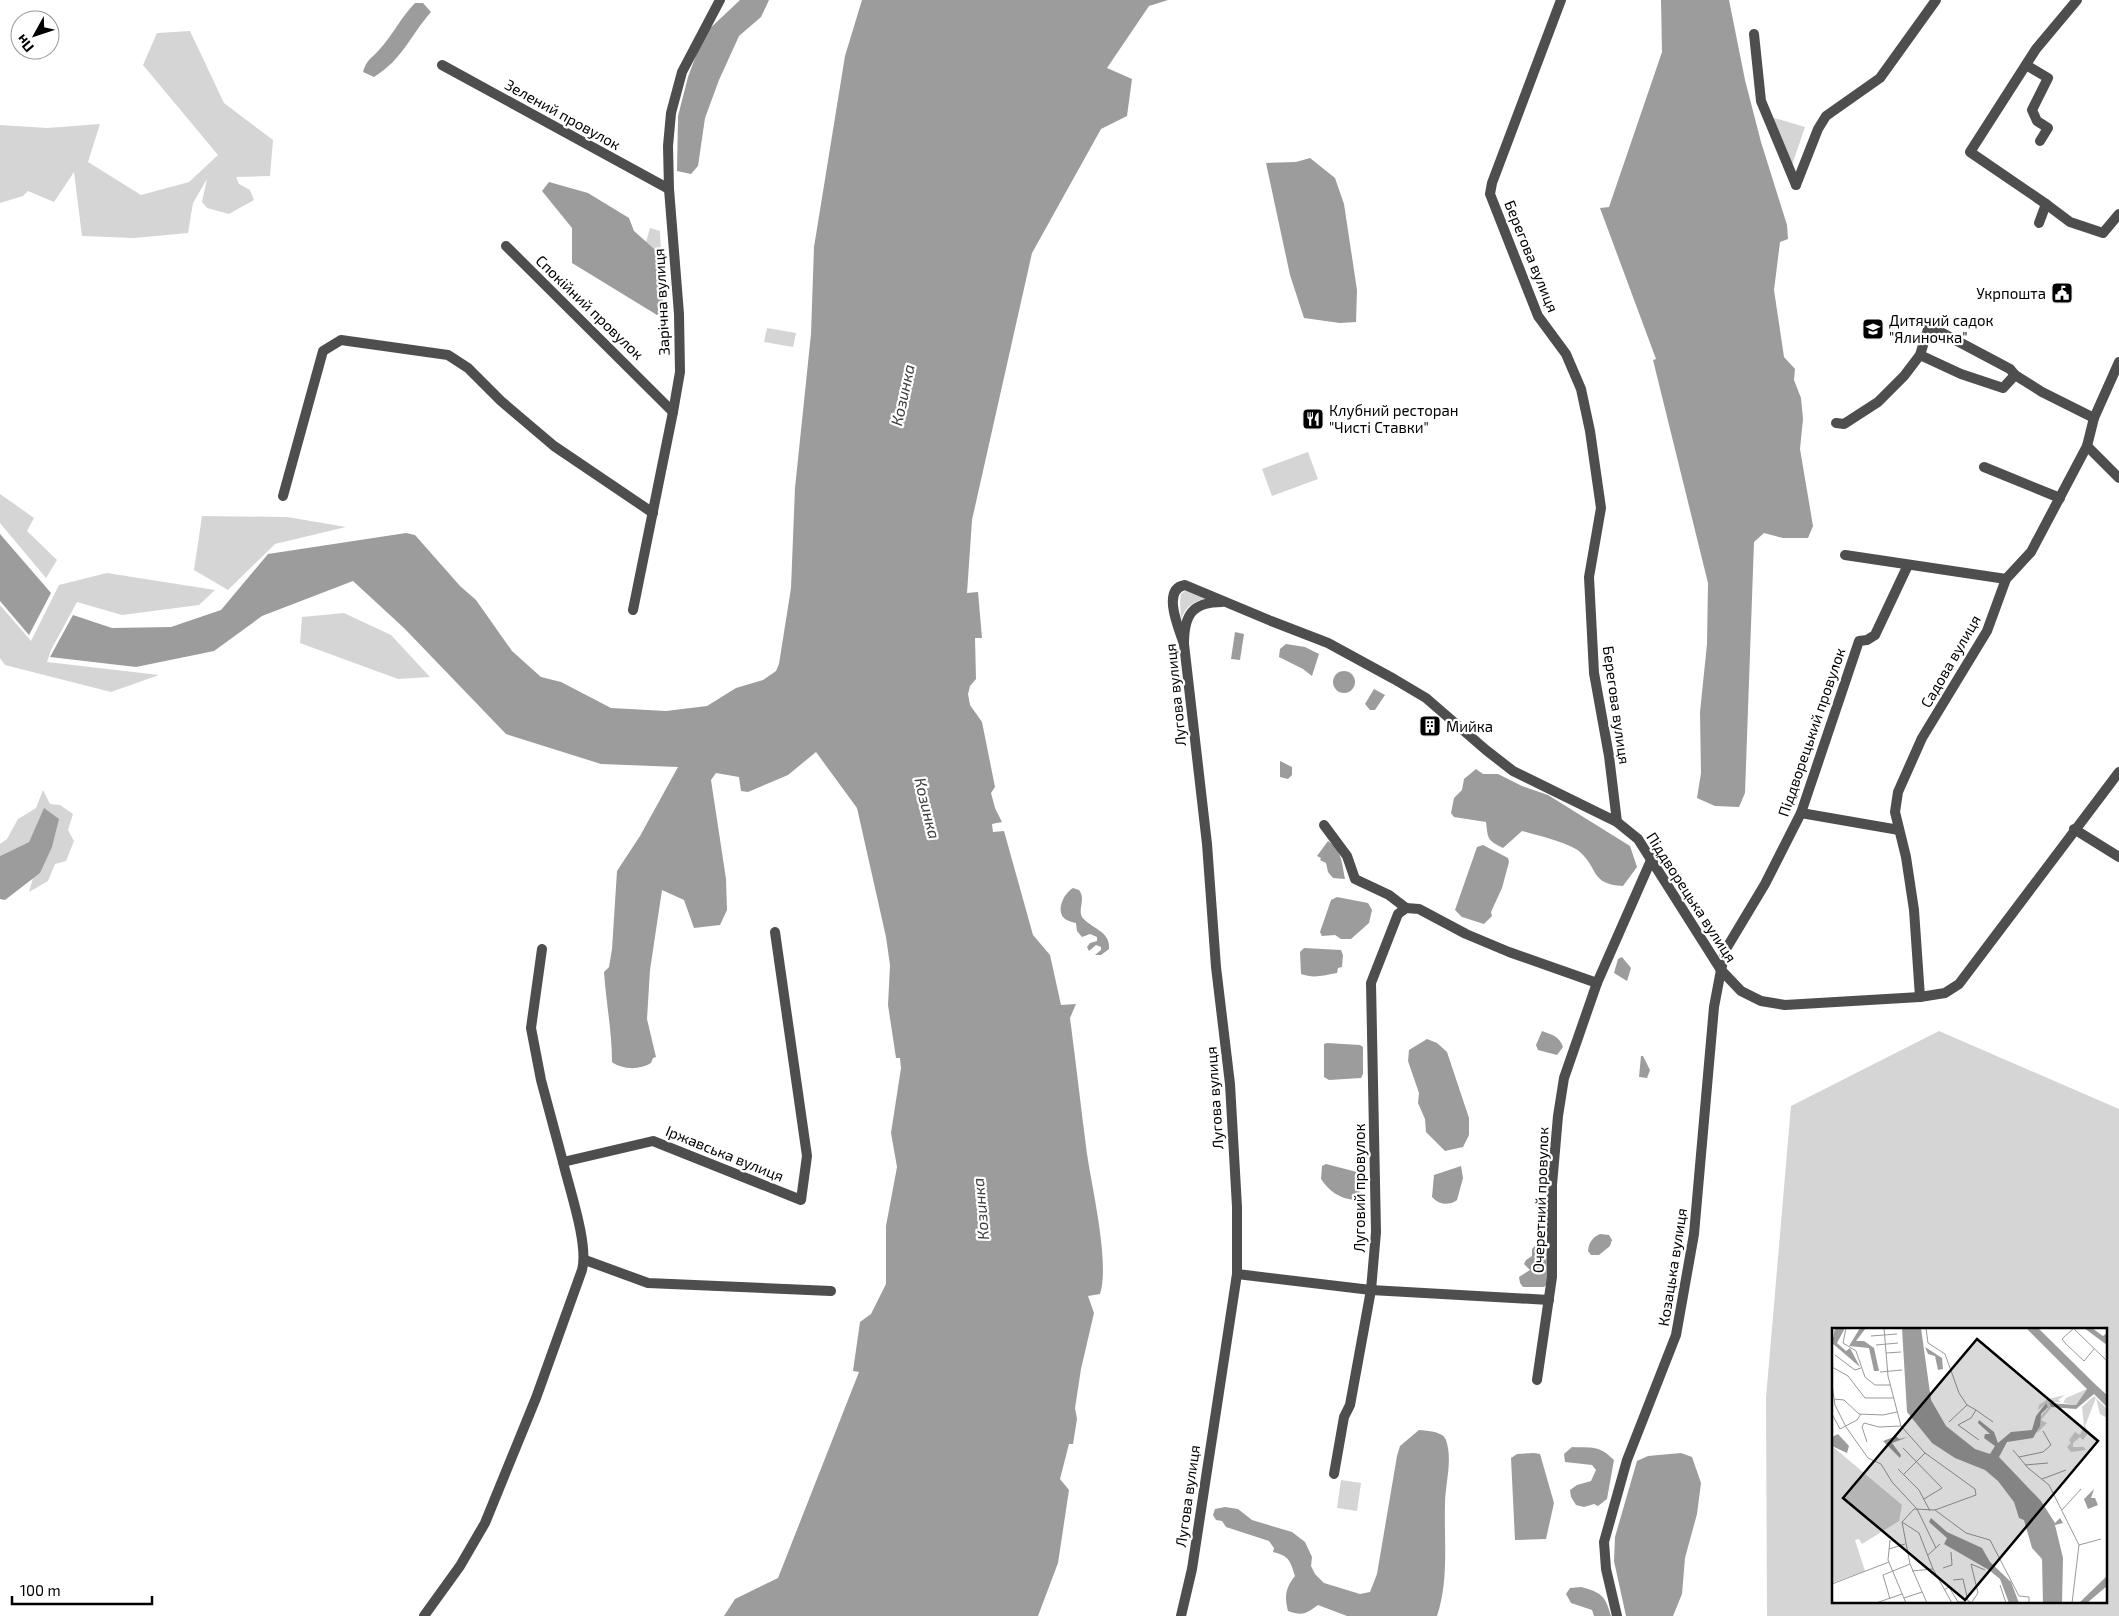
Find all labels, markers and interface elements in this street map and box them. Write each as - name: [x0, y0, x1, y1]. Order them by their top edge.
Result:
- north arrow: [10, 10, 60, 60]
- text: Пн: [12, 31, 37, 56]
- street label: Зелений провулок: [502, 75, 624, 154]
- street label: Берегова вулиця: [1500, 197, 1563, 315]
- street label: Зарічна вулиця: [649, 248, 674, 356]
- street label: Спокійний провулок: [532, 251, 648, 364]
- public building icon: Укрпошта: [2050, 281, 2074, 305]
- place label: Укрпошта: [1976, 284, 2046, 302]
- place label: Дитячий садок "Ялиночка": [1889, 311, 1994, 346]
- school or university icon: Дитячий садок "Ялиночка": [1861, 317, 1885, 341]
- water label: Козинка: [886, 363, 918, 427]
- place label: Клубний ресторан "Чисті Ставки": [1329, 401, 1458, 436]
- restaurant icon: Клубний ресторан "Чисті Ставки": [1301, 407, 1325, 431]
- street label: Садова вулиця: [1916, 611, 1985, 711]
- street label: Лугова вулиця: [1161, 643, 1190, 747]
- street label: Берегова вулиця: [1599, 645, 1634, 765]
- street label: Піддворецький провулок: [1774, 645, 1849, 819]
- building icon: Мийка: [1418, 714, 1442, 738]
- place label: Мийка: [1446, 717, 1493, 735]
- water label: Козинка: [911, 775, 945, 841]
- street label: Піддворецька вулиця: [1642, 829, 1741, 966]
- street label: Лугова вулиця: [1201, 1046, 1228, 1150]
- street label: Іржавська вулиця: [663, 1121, 787, 1186]
- street label: Луговий провулок: [1350, 1123, 1369, 1253]
- street label: Очеретний провулок: [1528, 1127, 1553, 1273]
- water label: Козинка: [968, 1177, 992, 1241]
- street label: Козацька вулиця: [1654, 1207, 1691, 1328]
- inset map: [1832, 1328, 2106, 1604]
- street label: Лугова вулиця: [1171, 1444, 1204, 1548]
- scale bar: [12, 1574, 152, 1606]
- text: 100 m: [20, 1581, 61, 1599]

